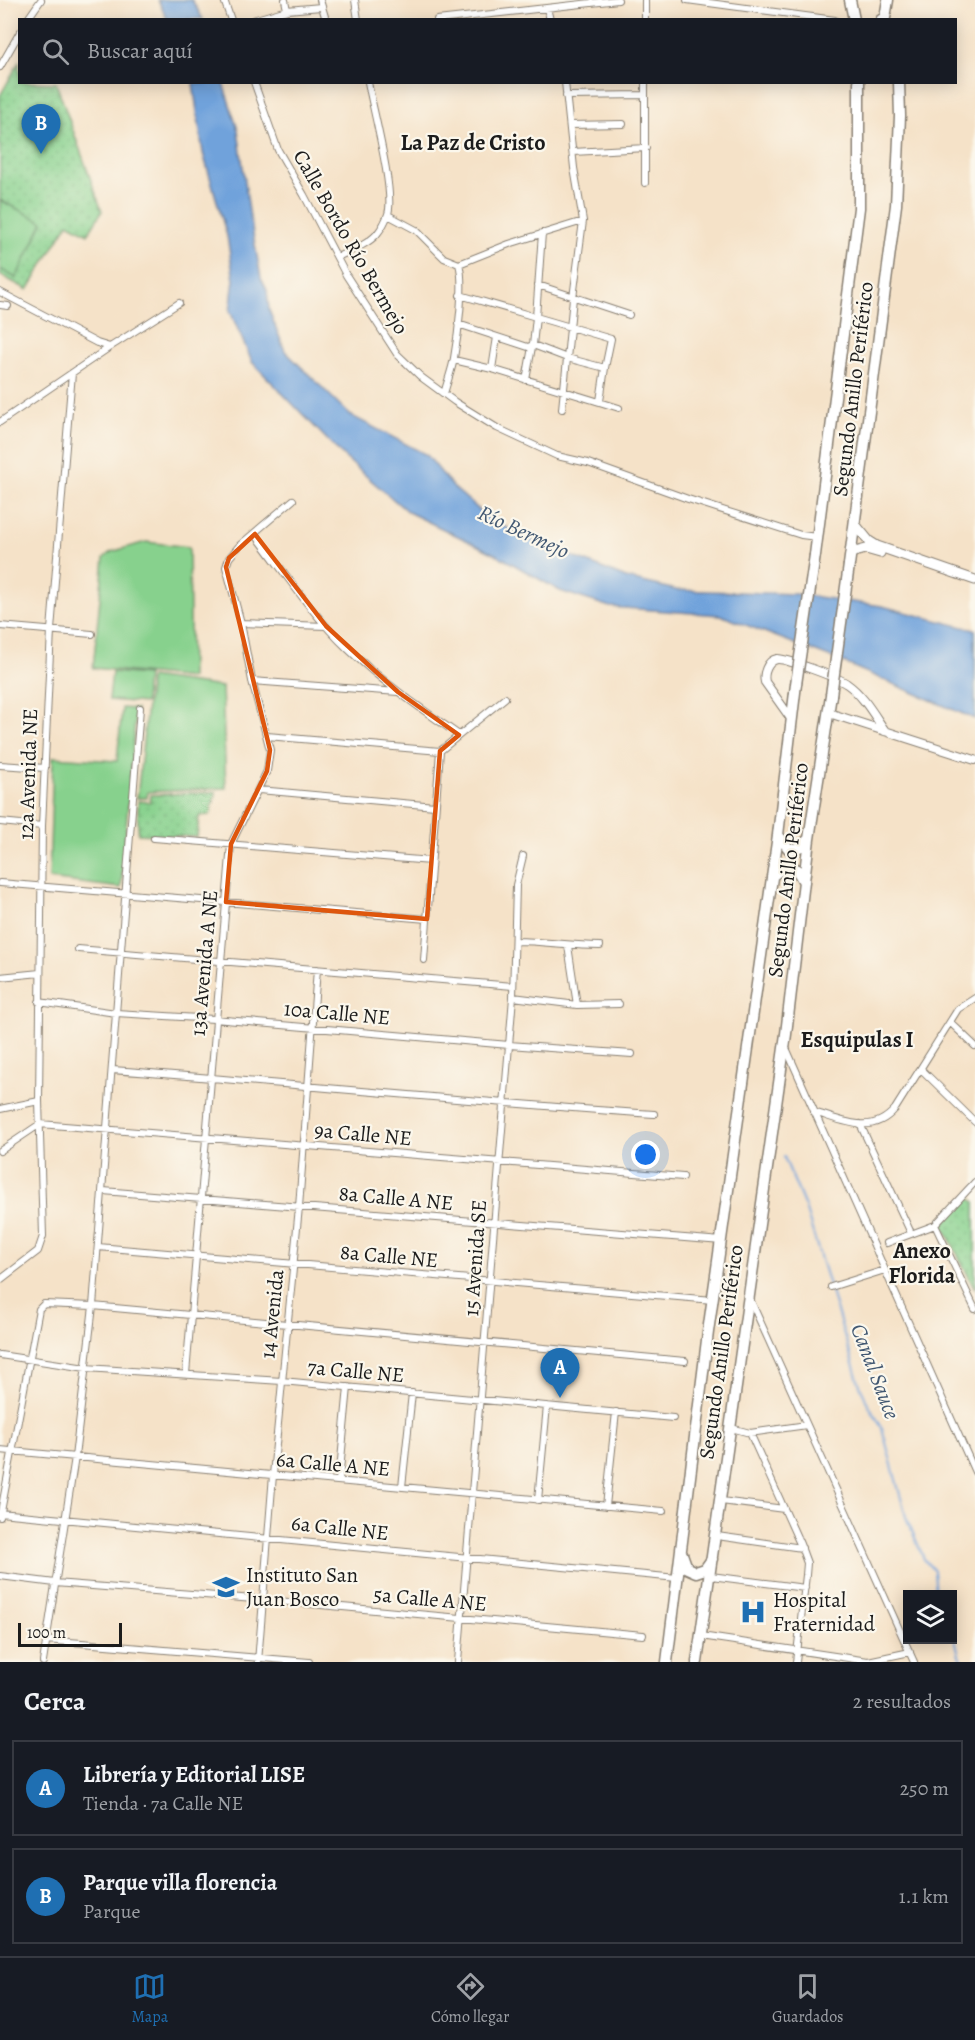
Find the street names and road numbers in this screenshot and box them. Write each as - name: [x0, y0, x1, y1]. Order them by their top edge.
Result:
- street label: Calle Bordo Río Bermejo: [287, 145, 415, 339]
- street label: Segundo Anillo Periférico: [826, 280, 880, 498]
- street label: 12a Avenida NE: [12, 708, 44, 840]
- street label: Segundo Anillo Periférico: [761, 761, 815, 979]
- street label: 13a Avenida A NE: [184, 889, 224, 1037]
- street label: 10a Calle NE: [283, 994, 391, 1032]
- street label: 9a Calle NE: [313, 1116, 413, 1152]
- street label: 8a Calle A NE: [338, 1179, 454, 1217]
- street label: 15 Avenida SE: [457, 1199, 493, 1317]
- street label: 8a Calle NE: [339, 1238, 439, 1274]
- street label: Segundo Anillo Periférico: [692, 1243, 750, 1461]
- street label: 14 Avenida: [253, 1268, 291, 1360]
- street label: 7a Calle NE: [306, 1353, 406, 1389]
- street label: 6a Calle A NE: [275, 1445, 391, 1483]
- street label: 6a Calle NE: [290, 1509, 390, 1547]
- street label: 5a Calle A NE: [372, 1580, 488, 1618]

